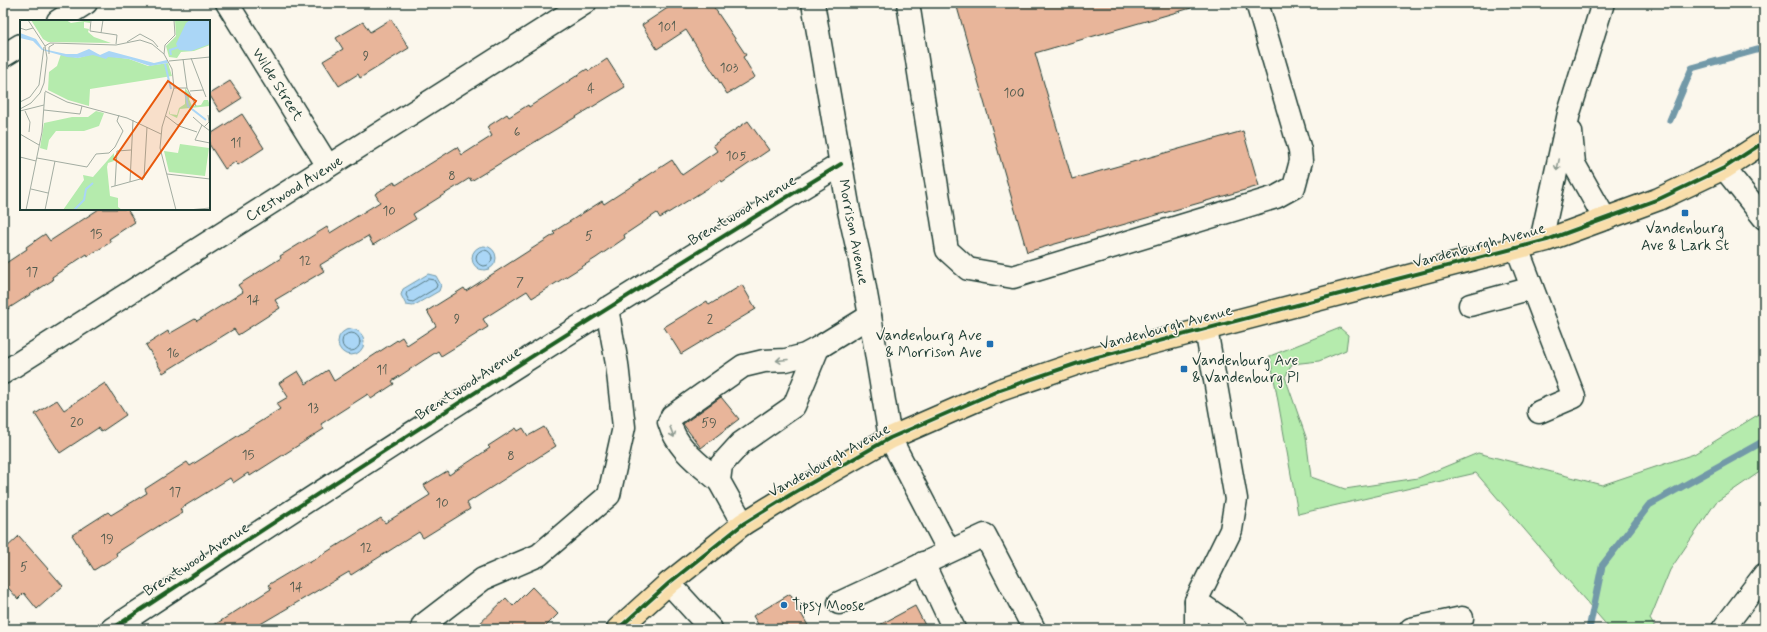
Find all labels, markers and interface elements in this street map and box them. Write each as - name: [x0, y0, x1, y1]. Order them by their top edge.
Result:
- house number: 101: [658, 19, 676, 36]
- inset map: [20, 20, 210, 210]
- street label: Wilde Street: [247, 44, 308, 125]
- house number: 9: [363, 48, 369, 65]
- house number: 103: [720, 60, 739, 77]
- house number: 4: [587, 81, 595, 98]
- house number: 100: [1003, 85, 1025, 102]
- house number: 6: [514, 124, 521, 141]
- house number: 11: [230, 135, 242, 152]
- house number: 105: [726, 148, 746, 165]
- street label: Crestwood Avenue: [242, 151, 347, 227]
- one-way arrow: [1553, 158, 1561, 171]
- house number: 8: [448, 168, 456, 185]
- street label: Brentwood Avenue: [685, 171, 800, 251]
- street label: Morrison Avenue: [833, 178, 873, 287]
- house number: 10: [382, 203, 396, 220]
- marker: Vandenburg Ave & Lark St: [1680, 208, 1690, 218]
- street label: Vandenburgh Avenue: [1411, 219, 1548, 273]
- place label: Vandenburg Ave & Lark St: [1641, 219, 1729, 256]
- house number: 15: [90, 226, 102, 243]
- house number: 5: [585, 228, 593, 245]
- house number: 12: [299, 253, 311, 270]
- house number: 17: [26, 264, 39, 281]
- house number: 7: [516, 274, 524, 291]
- house number: 14: [246, 292, 260, 309]
- street label: Vandenburgh Avenue: [1098, 301, 1235, 355]
- house number: 9: [454, 311, 460, 328]
- house number: 2: [707, 311, 714, 328]
- place label: Vandenburg Ave & Morrison Ave: [876, 326, 982, 363]
- marker: Vandenburg Ave & Morrison Ave: [985, 339, 995, 349]
- street label: Brentwood Avenue: [412, 342, 525, 426]
- house number: 16: [166, 345, 180, 362]
- place label: Vandenburg Ave & Vandenburg Pl: [1192, 351, 1299, 388]
- one-way arrow: [776, 357, 789, 364]
- house number: 11: [376, 362, 388, 379]
- marker: Vandenburg Ave & Vandenburg Pl: [1179, 364, 1189, 374]
- house number: 13: [307, 400, 319, 417]
- house number: 20: [70, 414, 84, 431]
- house number: 59: [701, 415, 717, 432]
- street label: Vandenburgh Avenue: [765, 419, 894, 503]
- one-way arrow: [669, 426, 677, 438]
- house number: 15: [242, 447, 254, 464]
- house number: 8: [507, 448, 515, 465]
- house number: 17: [169, 484, 182, 501]
- house number: 10: [435, 495, 449, 512]
- street label: Brentwood Avenue: [140, 518, 253, 602]
- house number: 19: [100, 531, 114, 548]
- house number: 12: [360, 540, 372, 557]
- house number: 5: [20, 559, 28, 576]
- house number: 14: [289, 579, 303, 596]
- place label: Tipsy Moose: [792, 596, 865, 616]
- marker: Tipsy Moose: [779, 600, 789, 610]

